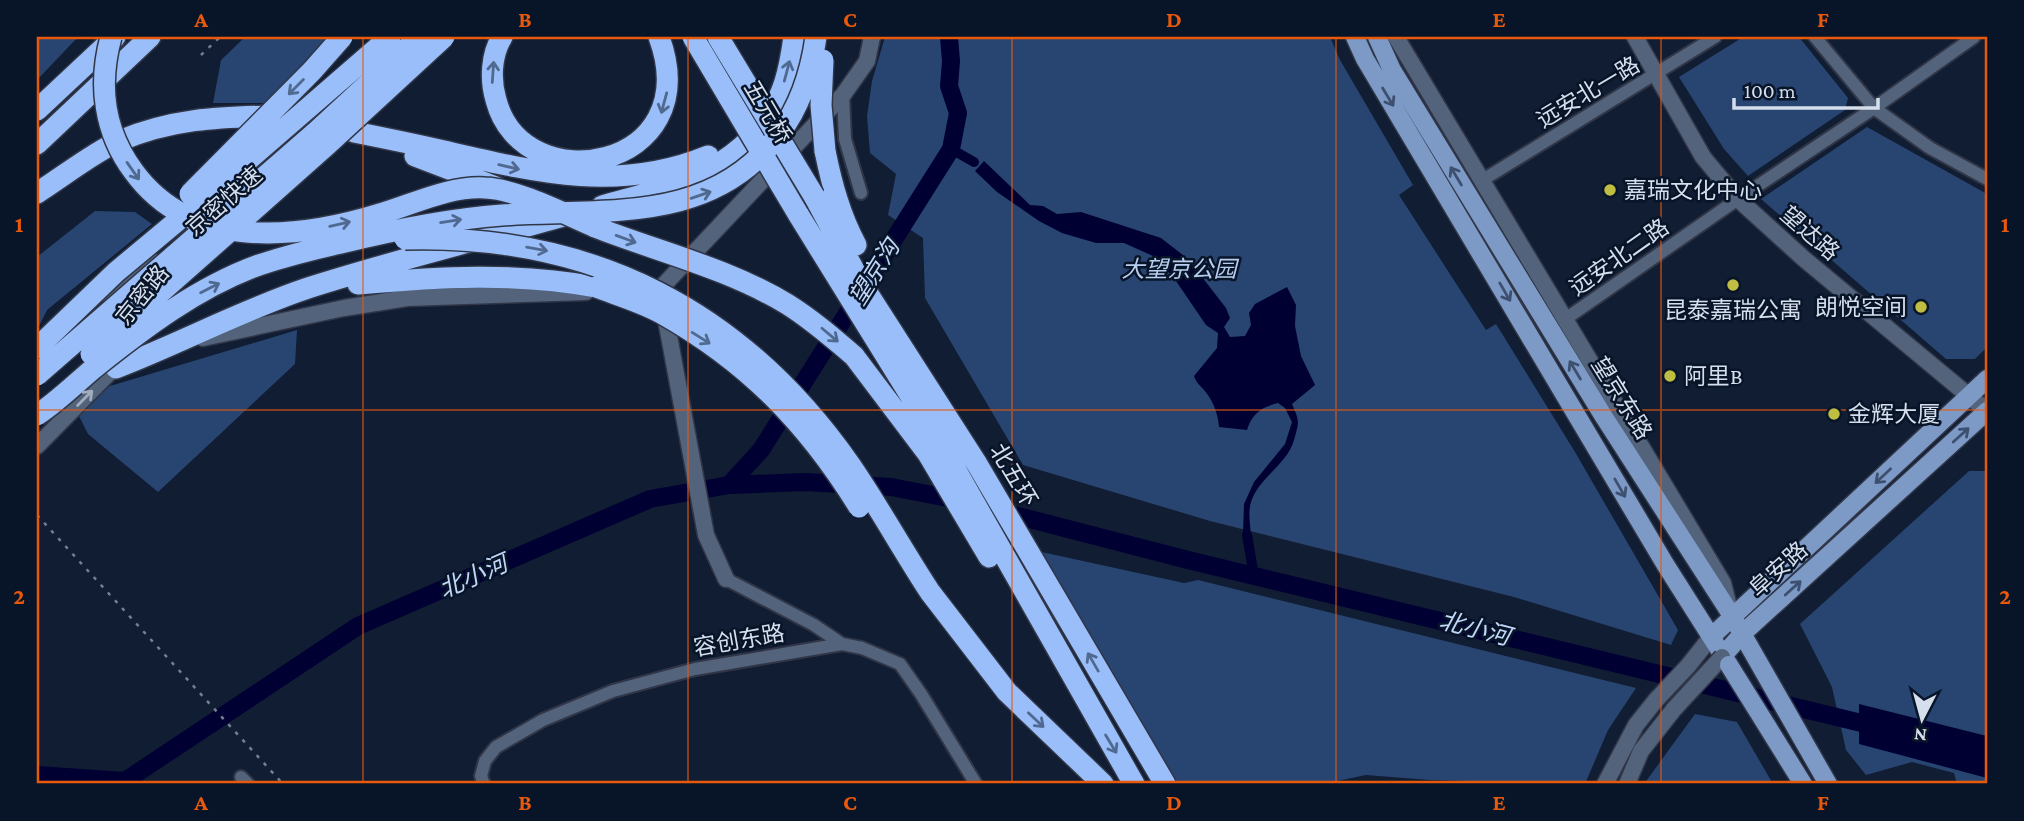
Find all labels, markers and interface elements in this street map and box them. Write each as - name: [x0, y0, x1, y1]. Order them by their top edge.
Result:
- text: A: [193, 6, 208, 32]
- text: B: [518, 6, 532, 32]
- text: C: [843, 6, 857, 32]
- text: D: [1166, 6, 1182, 32]
- text: E: [1492, 6, 1506, 32]
- text: F: [1817, 6, 1829, 32]
- street label: 远安北一路: [1532, 51, 1644, 133]
- one-way arrow: [487, 60, 500, 83]
- one-way arrow: [782, 60, 795, 82]
- scale bar: [1734, 66, 1877, 110]
- street label: 五元桥: [739, 76, 797, 148]
- one-way arrow: [288, 79, 305, 96]
- text: 100 m: [1744, 79, 1796, 103]
- one-way arrow: [1381, 86, 1395, 106]
- one-way arrow: [656, 92, 669, 114]
- one-way arrow: [497, 160, 520, 174]
- one-way arrow: [126, 161, 140, 180]
- street label: 京密快速: [181, 161, 267, 241]
- one-way arrow: [1449, 166, 1463, 186]
- place label: 嘉瑞文化中心: [1624, 177, 1762, 203]
- marker: 嘉瑞文化中心: [1602, 182, 1618, 198]
- one-way arrow: [690, 188, 712, 200]
- street label: 望达路: [1775, 201, 1845, 265]
- text: 1: [15, 211, 24, 237]
- text: 1: [2001, 211, 2010, 237]
- street label: 远安北二路: [1564, 213, 1674, 301]
- one-way arrow: [439, 214, 462, 227]
- one-way arrow: [328, 217, 351, 231]
- water label: 望京沟: [843, 232, 906, 310]
- one-way arrow: [615, 233, 637, 246]
- one-way arrow: [525, 243, 548, 256]
- park label: 大望京公园: [1122, 256, 1240, 282]
- street label: 京密路: [110, 260, 174, 330]
- marker: 昆泰嘉瑞公寓: [1725, 277, 1741, 293]
- one-way arrow: [199, 280, 220, 294]
- one-way arrow: [1498, 281, 1512, 301]
- place label: 朗悦空间: [1815, 294, 1907, 320]
- place label: 昆泰嘉瑞公寓: [1664, 297, 1802, 323]
- marker: 朗悦空间: [1913, 299, 1929, 315]
- one-way arrow: [821, 327, 839, 343]
- one-way arrow: [690, 331, 710, 345]
- street label: 望京东路: [1587, 352, 1657, 444]
- one-way arrow: [1568, 360, 1582, 380]
- place label: 阿里B: [1684, 363, 1743, 389]
- marker: 阿里B: [1662, 368, 1678, 384]
- one-way arrow: [77, 390, 94, 407]
- place label: 金辉大厦: [1848, 401, 1940, 427]
- marker: 金辉大厦: [1826, 406, 1842, 422]
- one-way arrow: [1952, 427, 1970, 443]
- street label: 北五环: [985, 439, 1043, 511]
- one-way arrow: [1874, 468, 1892, 484]
- one-way arrow: [1613, 477, 1627, 497]
- street label: 阜安路: [1744, 536, 1812, 602]
- water label: 北小河: [435, 547, 515, 603]
- one-way arrow: [1784, 580, 1801, 597]
- text: 2: [13, 583, 25, 609]
- text: 2: [1999, 583, 2011, 609]
- water label: 北小河: [1437, 606, 1517, 651]
- street label: 容创东路: [691, 619, 787, 661]
- one-way arrow: [1086, 652, 1100, 672]
- north arrow: [1888, 684, 1958, 754]
- one-way arrow: [1027, 711, 1044, 728]
- text: N: [1913, 724, 1928, 747]
- one-way arrow: [1104, 734, 1118, 754]
- text: A: [193, 789, 208, 815]
- text: B: [518, 789, 532, 815]
- text: C: [843, 789, 857, 815]
- text: D: [1166, 789, 1182, 815]
- text: E: [1492, 789, 1506, 815]
- text: F: [1817, 789, 1829, 815]

